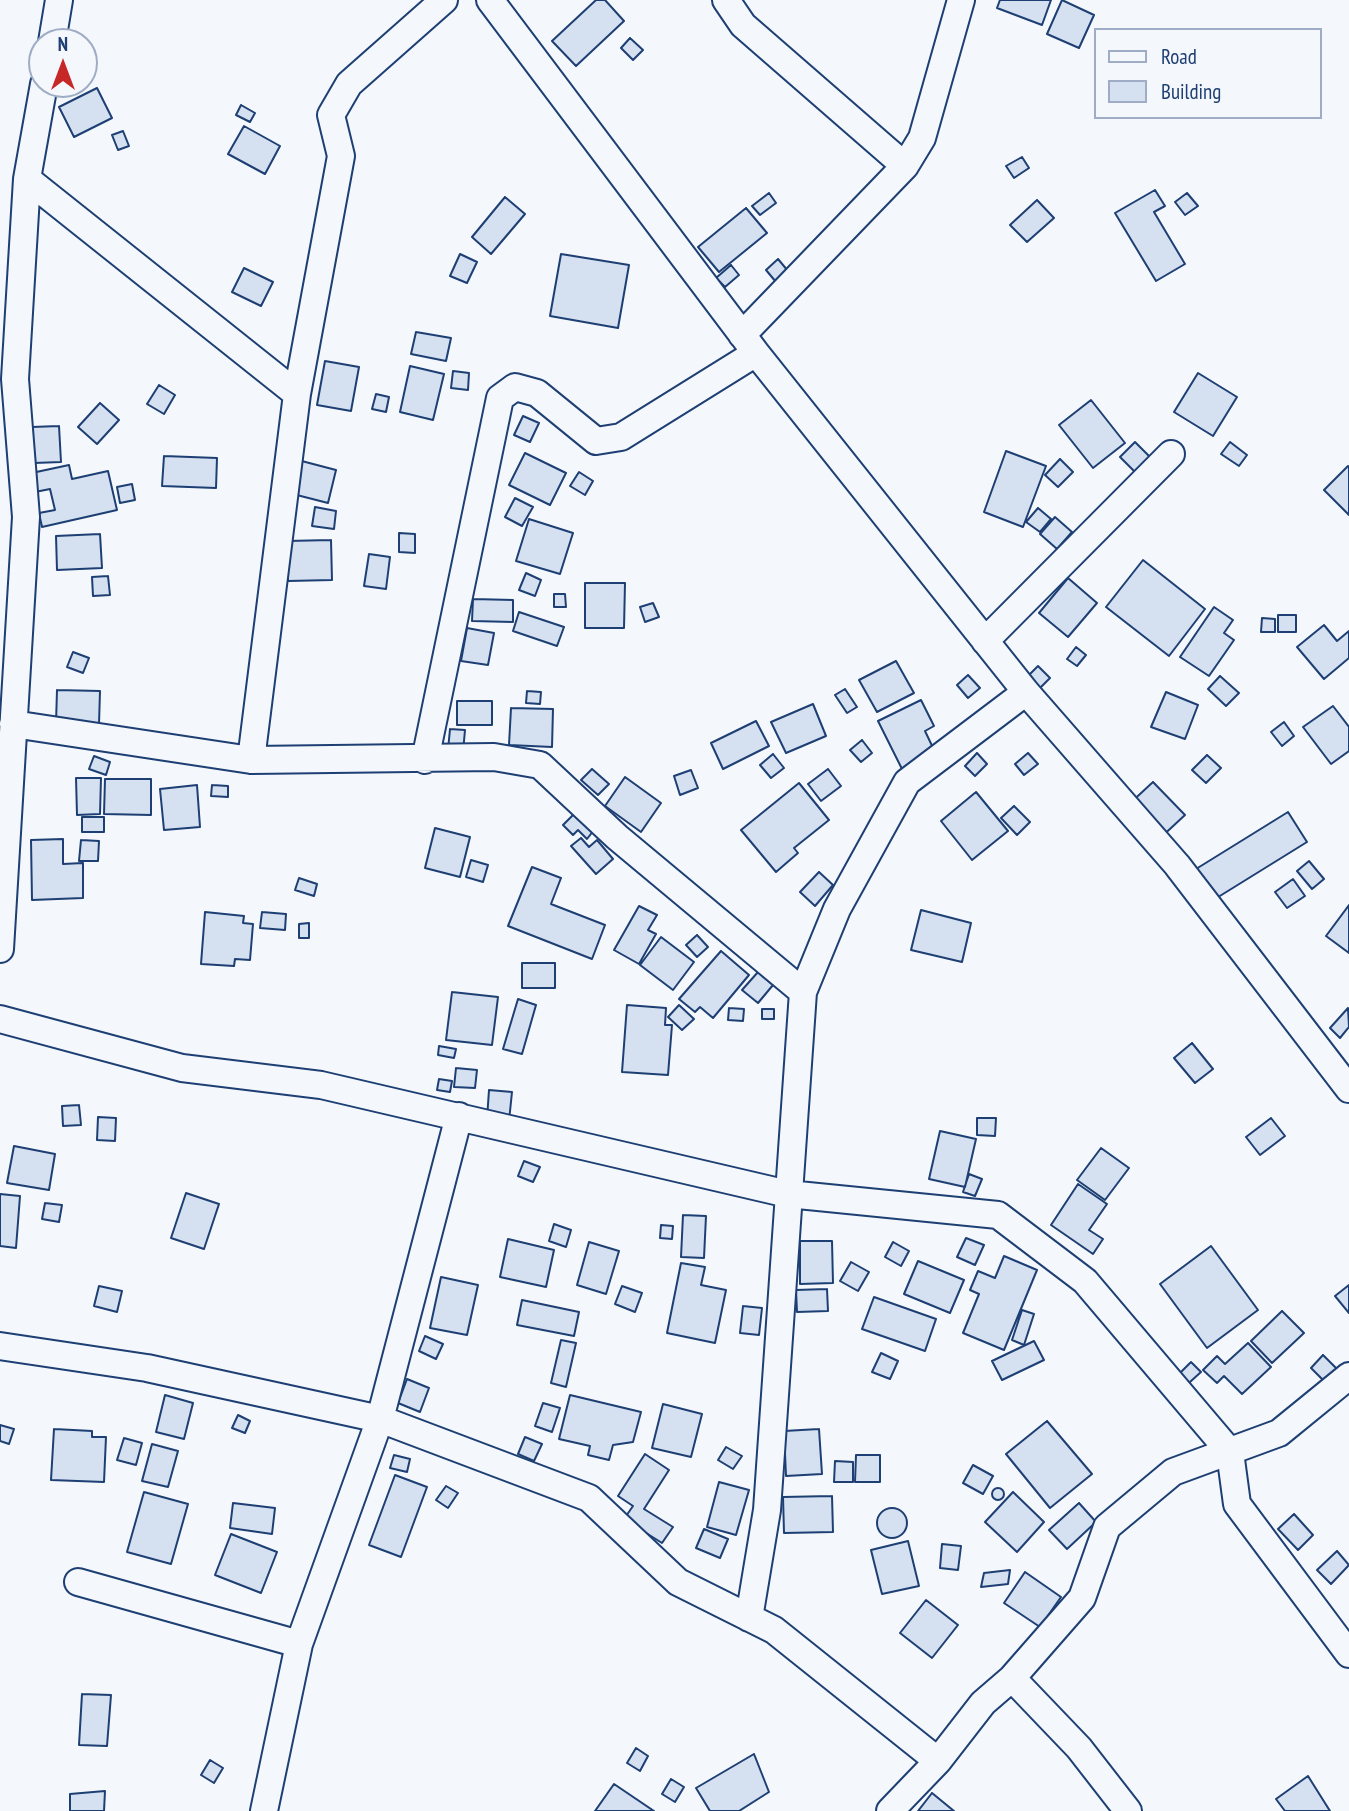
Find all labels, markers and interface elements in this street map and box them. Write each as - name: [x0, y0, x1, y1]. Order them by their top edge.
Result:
- north arrow: [28, 28, 98, 98]
- legend: [1094, 28, 1321, 119]
- text: N: [58, 32, 68, 56]
- text: Road: [1161, 43, 1197, 70]
- text: Building: [1161, 78, 1221, 105]

